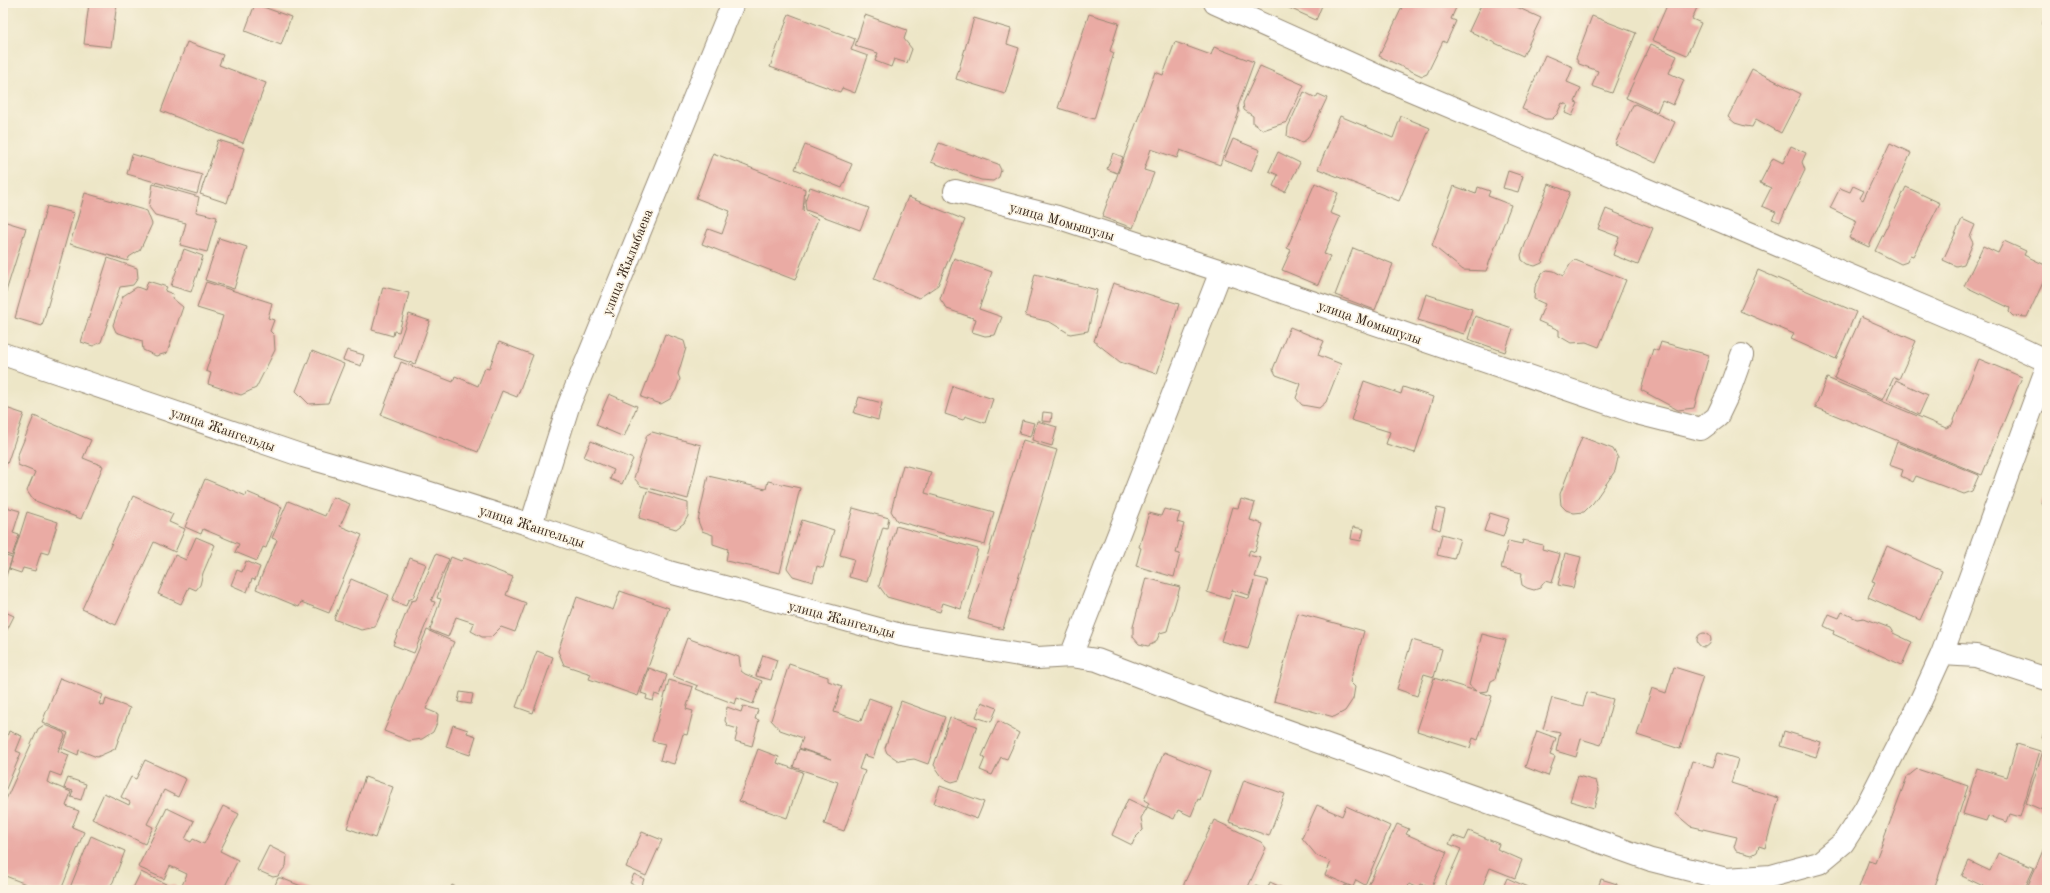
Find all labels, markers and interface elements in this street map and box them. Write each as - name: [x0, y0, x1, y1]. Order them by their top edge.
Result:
- street label: улица Момышулы: [1008, 200, 1116, 244]
- street label: улица Жылыбаева: [600, 207, 656, 318]
- street label: улица Момышулы: [1316, 299, 1423, 347]
- street label: улица Жангельды: [168, 405, 277, 454]
- street label: улица Жангельды: [477, 503, 586, 551]
- street label: улица Жангельды: [787, 599, 897, 641]

